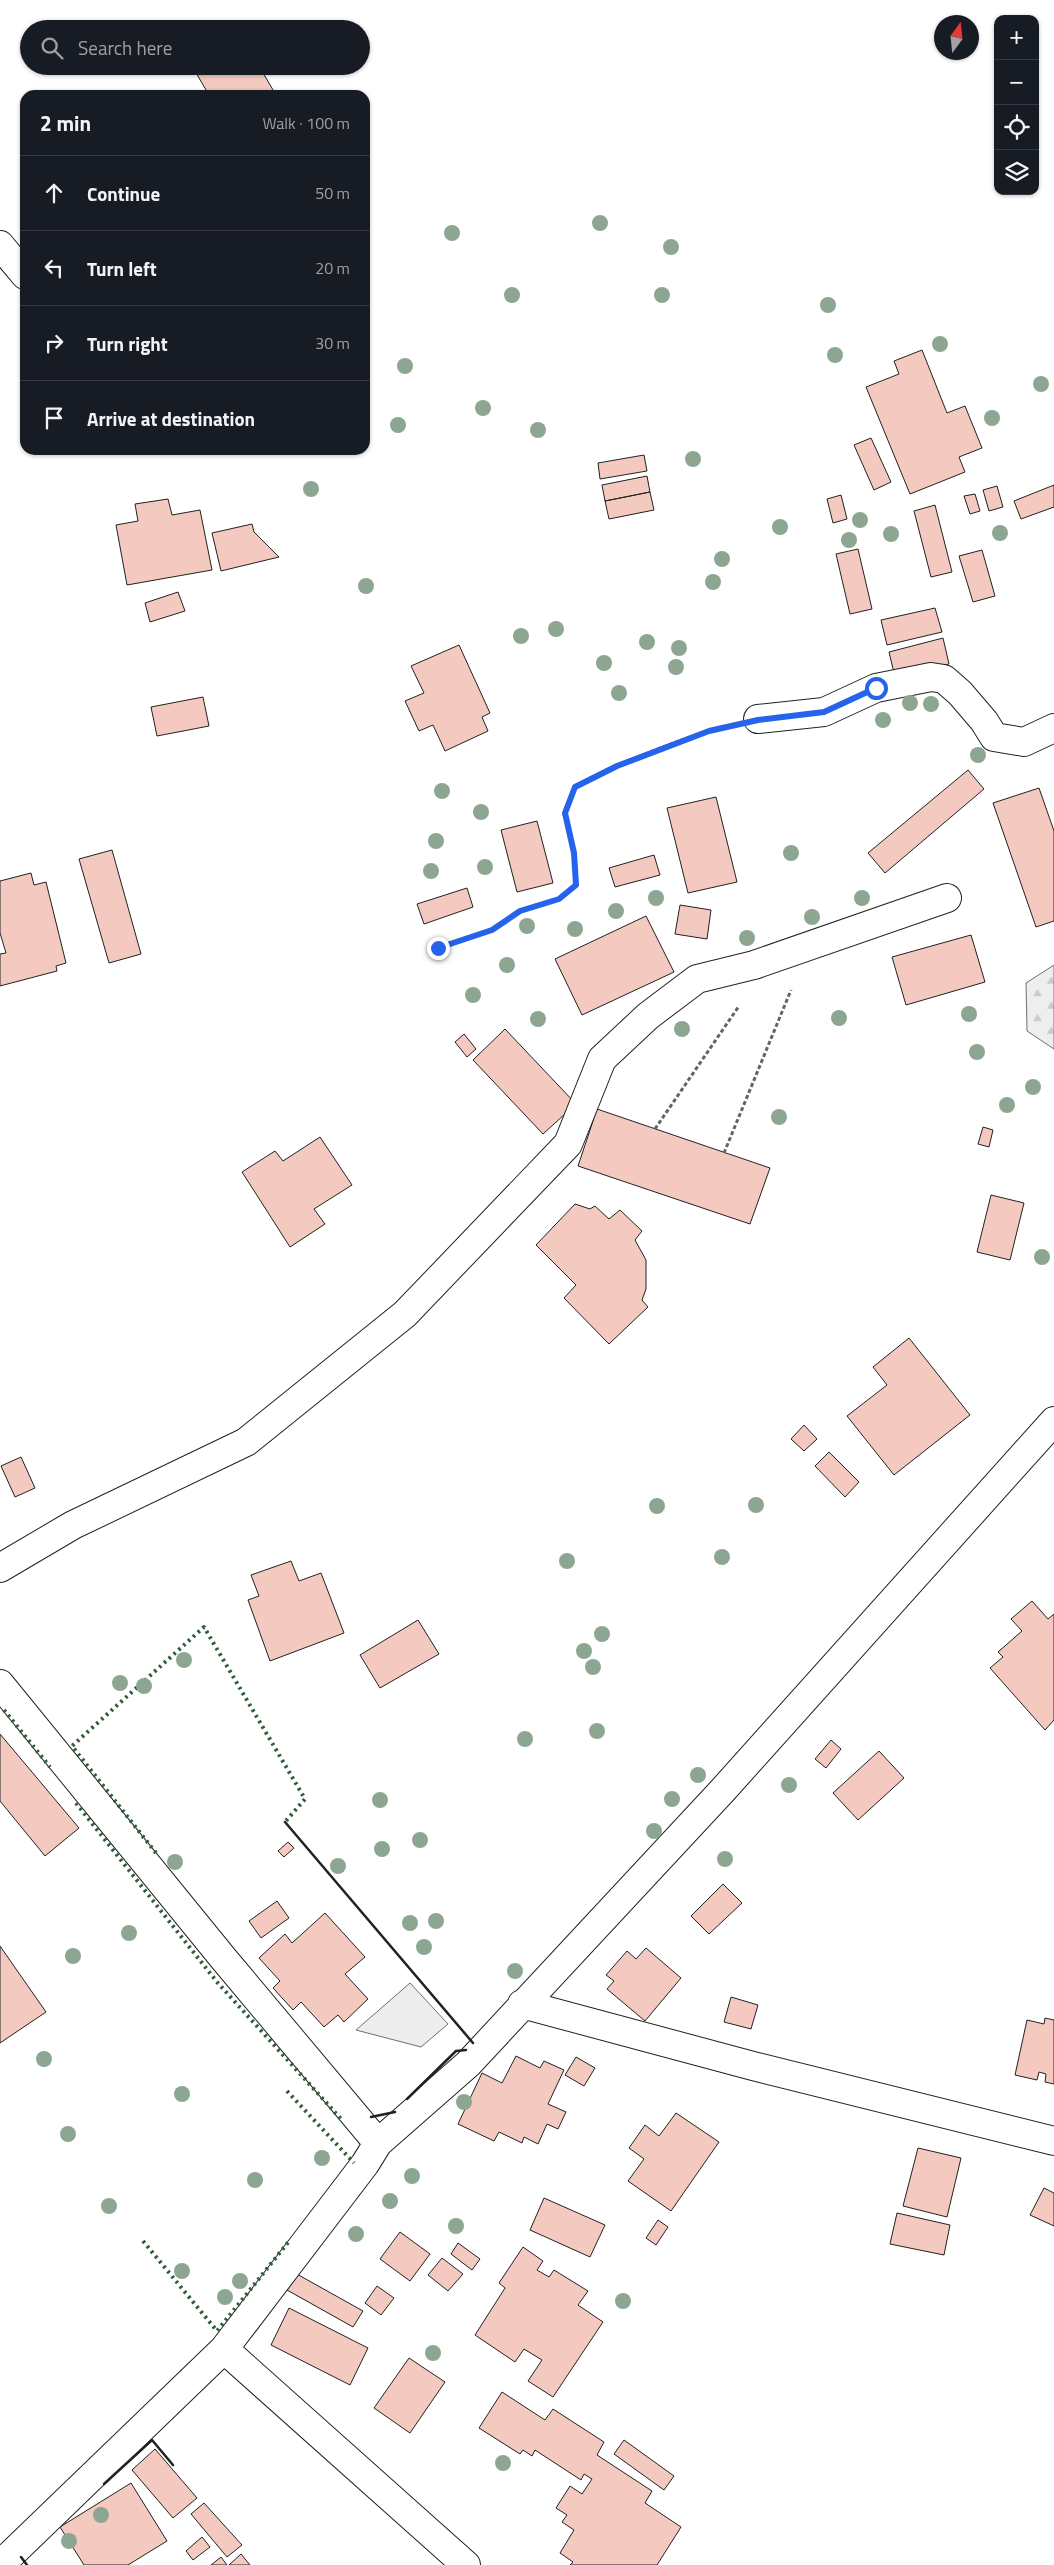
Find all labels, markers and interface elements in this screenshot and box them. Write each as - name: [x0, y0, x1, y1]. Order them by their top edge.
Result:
- north arrow: [934, 15, 979, 60]
- map controls: [994, 15, 1039, 195]
- button: +: [994, 15, 1039, 60]
- search box: [20, 20, 370, 75]
- text: Search here: [78, 33, 172, 62]
- icon: search: [38, 34, 66, 62]
- button: −: [994, 60, 1039, 105]
- button: locate: [994, 105, 1039, 150]
- text: 2 min: [40, 107, 91, 139]
- text: Walk · 100 m: [262, 111, 350, 135]
- button: layers: [994, 150, 1039, 195]
- icon: ahead: [40, 179, 68, 207]
- text: Continue: [87, 179, 160, 208]
- text: 50 m: [315, 181, 350, 205]
- icon: left: [40, 254, 68, 282]
- text: Turn left: [87, 254, 157, 283]
- text: 20 m: [315, 256, 350, 280]
- icon: right: [40, 329, 68, 357]
- text: Turn right: [87, 329, 168, 358]
- text: 30 m: [315, 331, 350, 355]
- icon: arrive: [40, 404, 68, 432]
- text: Arrive at destination: [87, 404, 255, 433]
- route start: [865, 677, 888, 700]
- route end: [427, 937, 450, 960]

